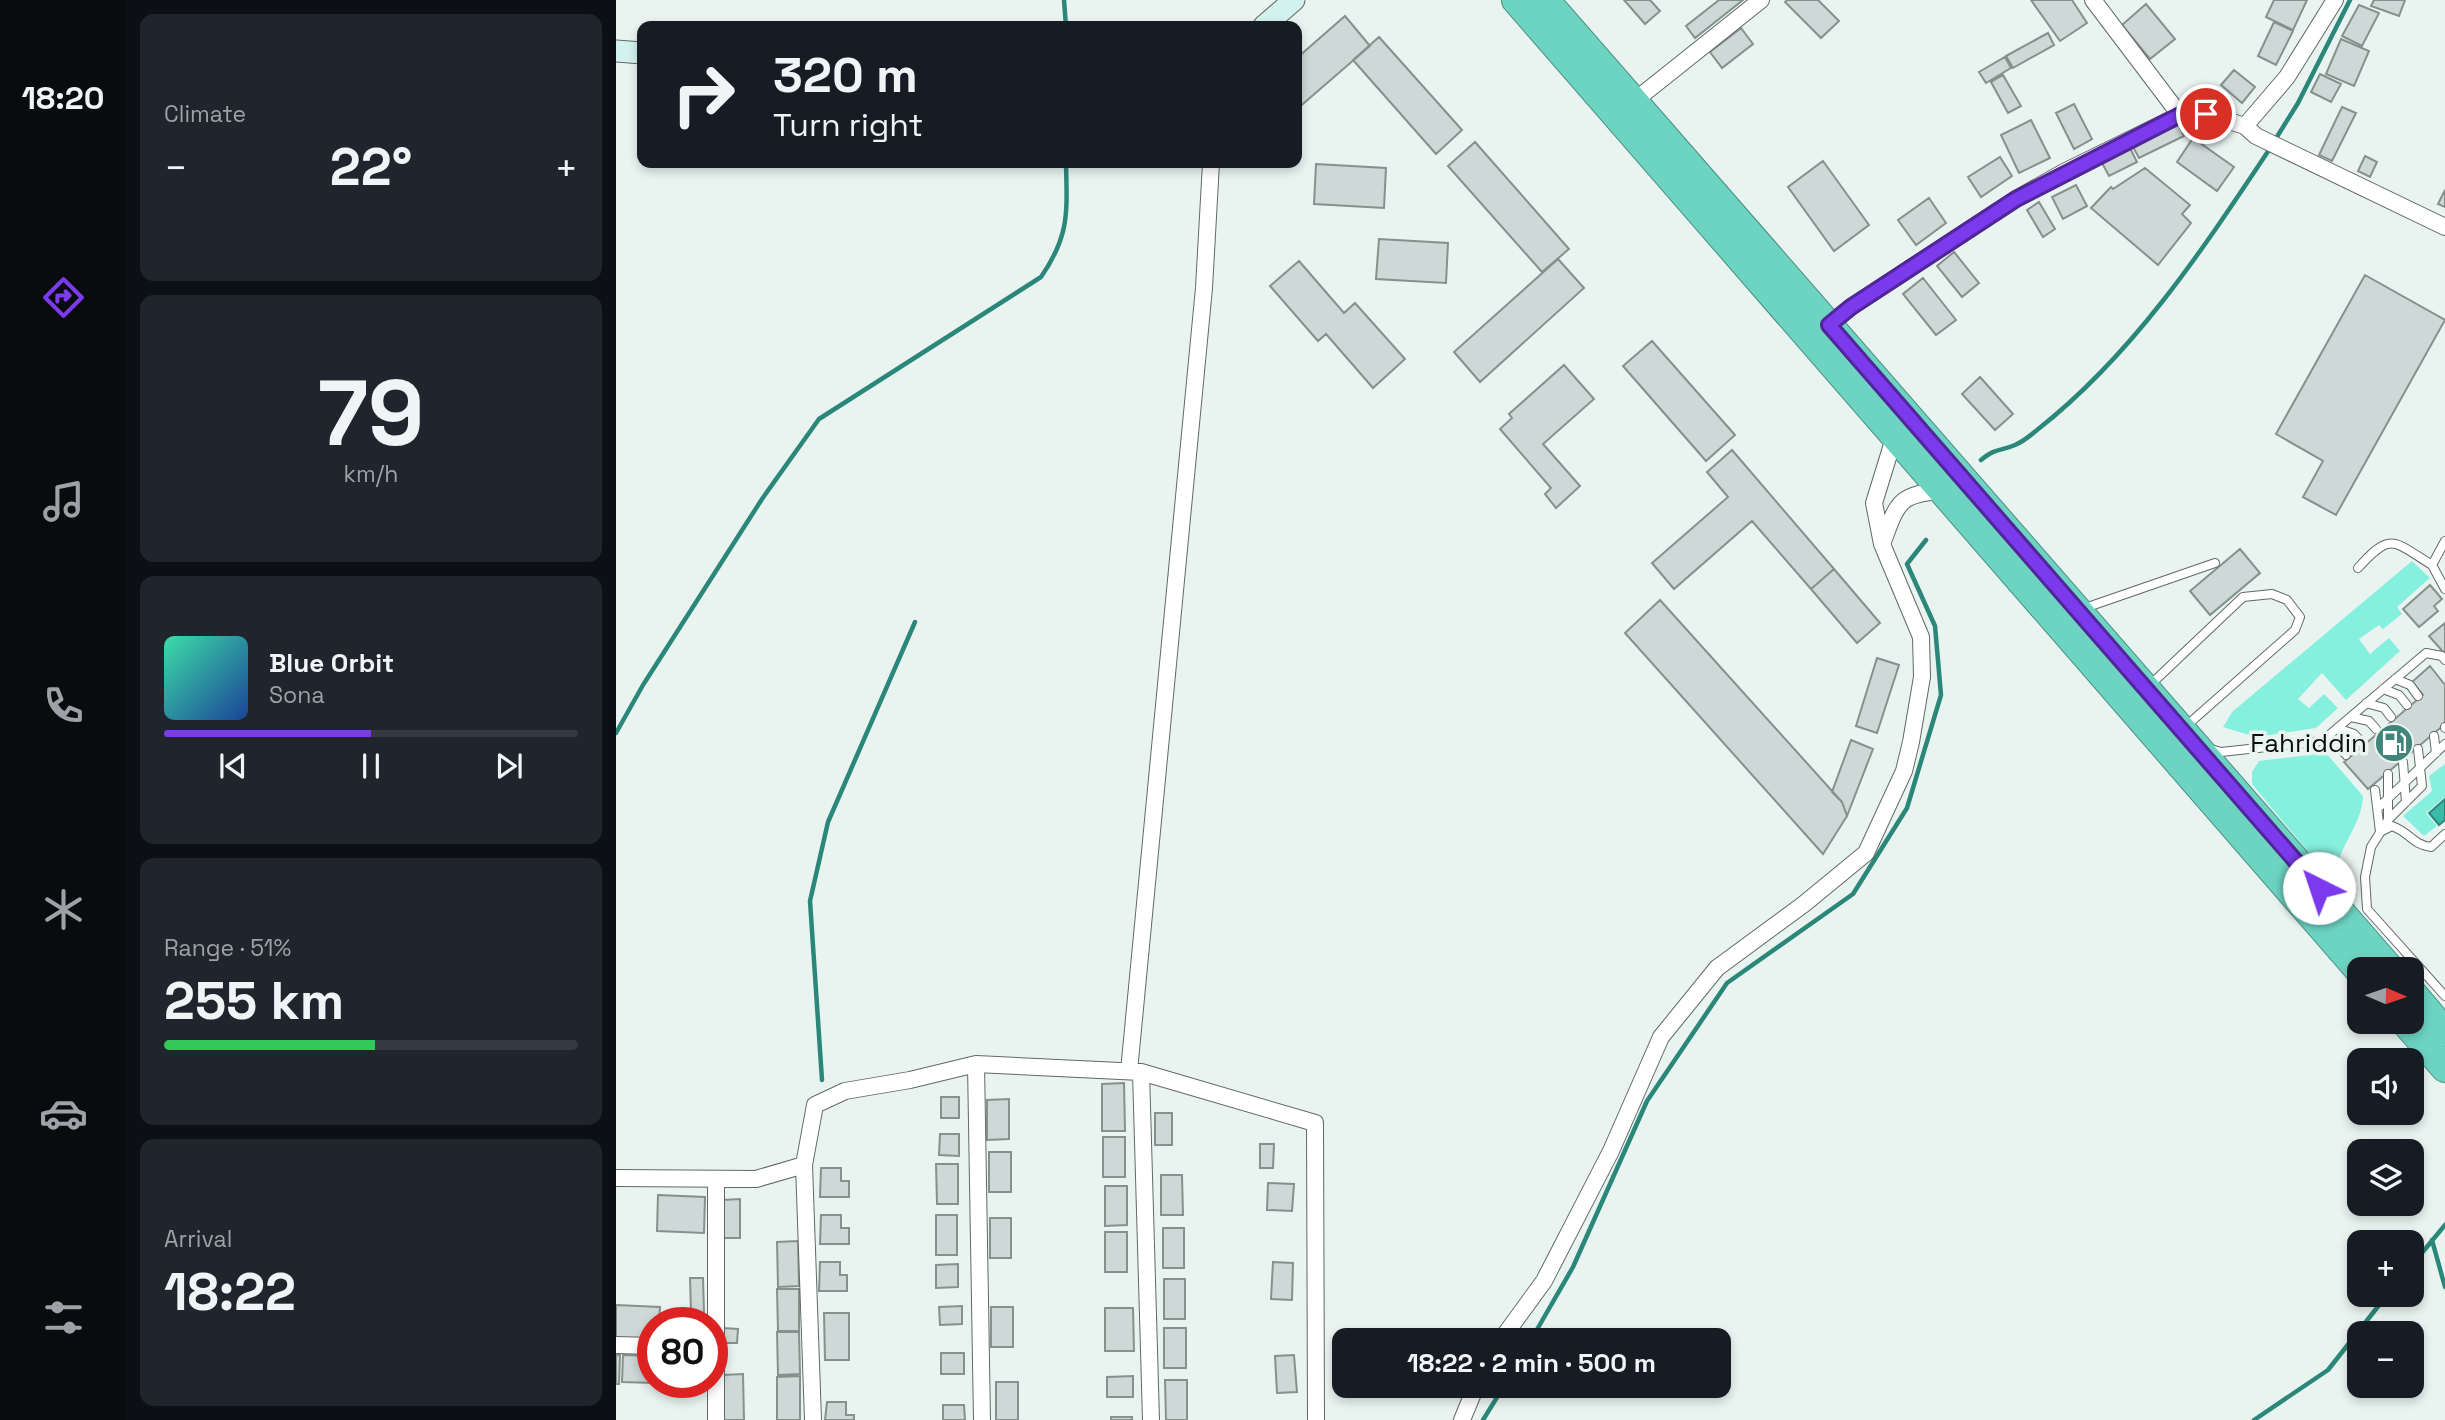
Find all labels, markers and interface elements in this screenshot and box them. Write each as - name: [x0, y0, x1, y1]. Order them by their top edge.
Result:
- text: 320 m: [773, 44, 918, 106]
- icon: right: [658, 49, 749, 140]
- text: 18:20: [22, 78, 104, 118]
- pin: [2176, 84, 2236, 144]
- icon: arrive: [2187, 95, 2225, 133]
- text: Climate: [164, 99, 246, 129]
- text: Turn right: [773, 105, 923, 145]
- text: 22°: [330, 134, 412, 200]
- text: −: [164, 144, 188, 192]
- text: +: [554, 144, 578, 192]
- icon: directions: [39, 273, 88, 322]
- text: 79: [318, 355, 424, 472]
- text: km/h: [344, 459, 398, 489]
- icon: music: [39, 477, 88, 526]
- text: Blue Orbit: [269, 646, 394, 680]
- text: Sona: [269, 680, 325, 710]
- icon: phone: [39, 681, 88, 730]
- fuel station icon: Fahriddin: [2373, 722, 2415, 764]
- place label: Fahriddin: [2250, 726, 2367, 760]
- icon: previous: [214, 747, 252, 785]
- icon: pause: [352, 747, 390, 785]
- icon: next: [490, 747, 528, 785]
- position arrow: [2282, 851, 2356, 925]
- icon: climate: [39, 885, 88, 934]
- text: Range · 51%: [164, 933, 291, 963]
- north arrow: [2347, 957, 2424, 1034]
- map controls: [2347, 957, 2424, 1398]
- text: 255 km: [164, 968, 344, 1034]
- button: sound: [2347, 1048, 2424, 1125]
- icon: car: [39, 1089, 88, 1138]
- button: layers: [2347, 1139, 2424, 1216]
- text: Arrival: [164, 1224, 232, 1254]
- button: +: [2347, 1230, 2424, 1307]
- text: 18:22: [164, 1259, 296, 1325]
- icon: filters: [39, 1293, 88, 1342]
- speed limit sign: 80: [637, 1307, 728, 1398]
- button: −: [2347, 1321, 2424, 1398]
- text: 18:22 · 2 min · 500 m: [1407, 1346, 1656, 1380]

